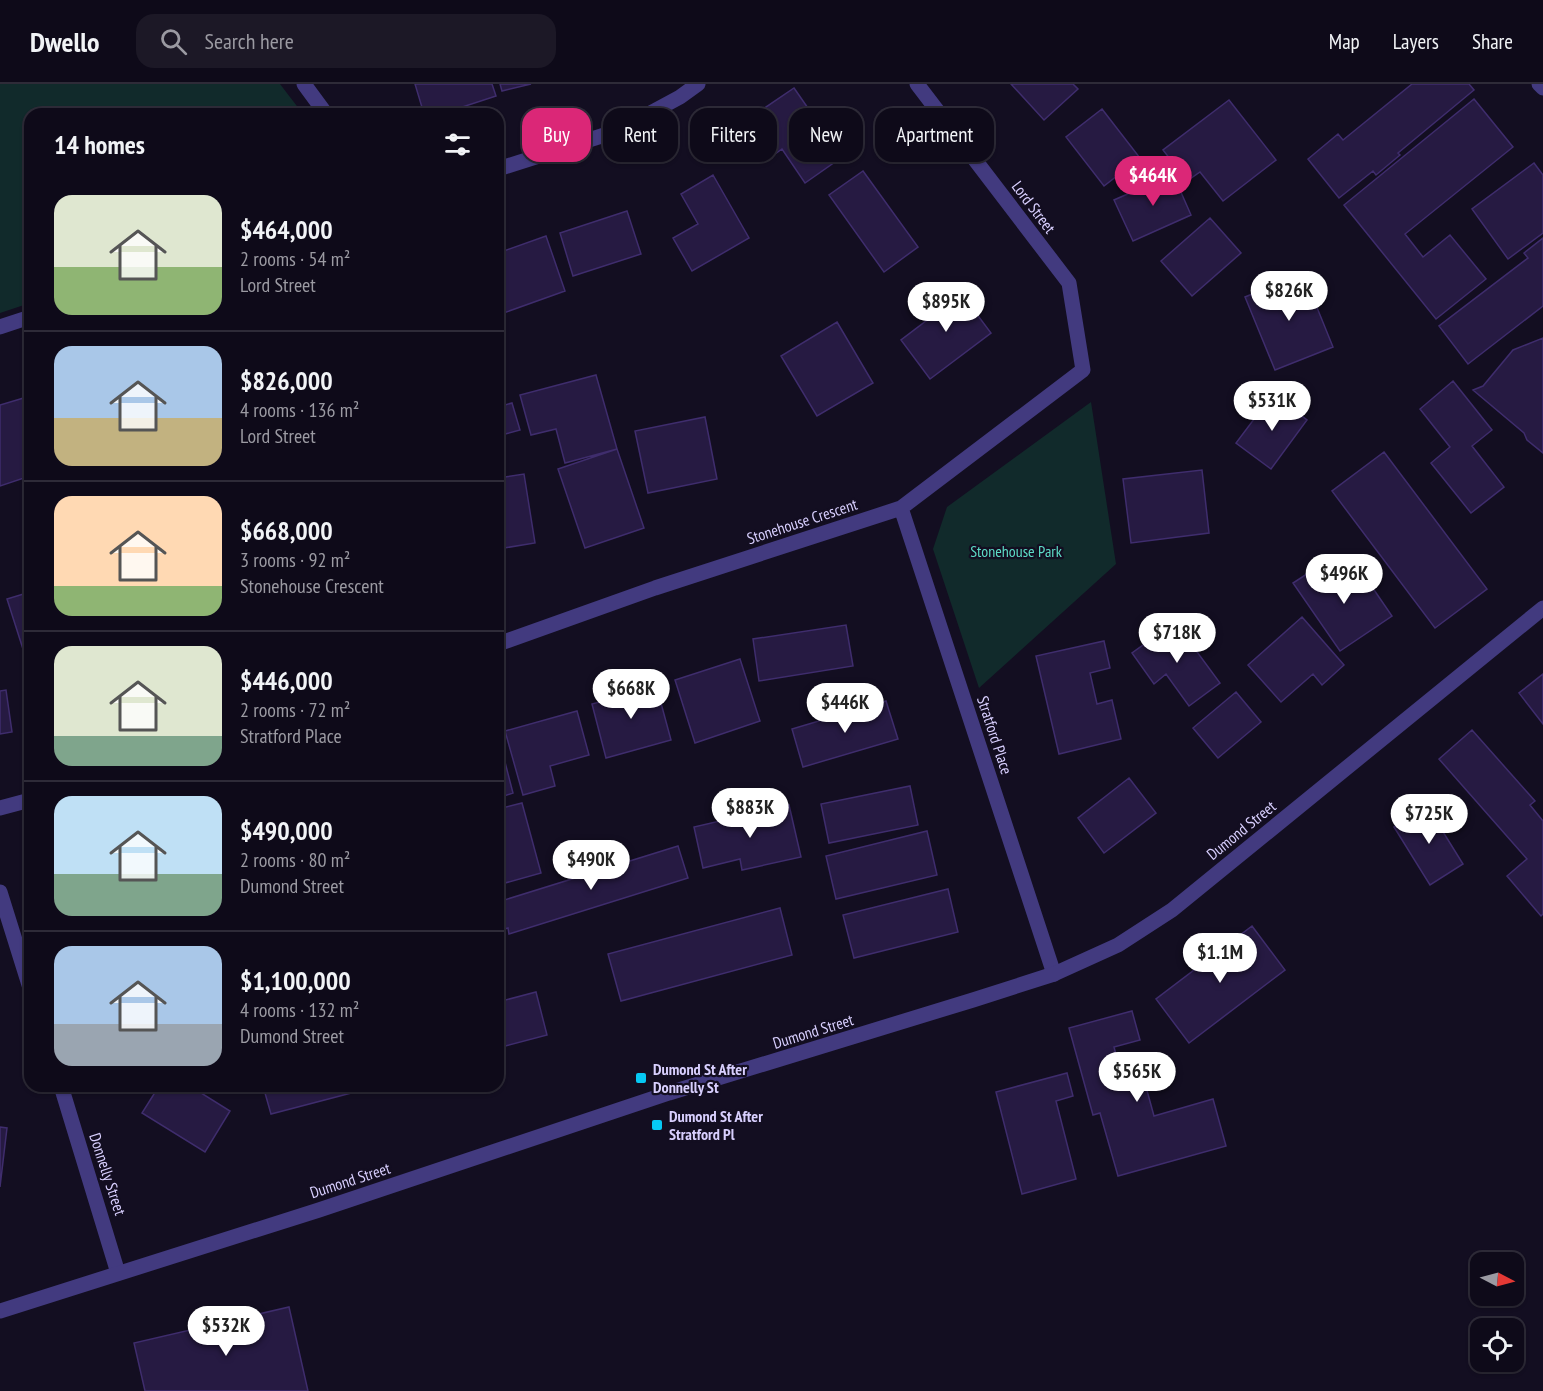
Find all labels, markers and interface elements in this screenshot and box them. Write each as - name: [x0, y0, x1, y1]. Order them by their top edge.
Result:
- search box: [136, 14, 556, 68]
- text: Dwello: [30, 23, 100, 60]
- icon: search: [157, 25, 190, 58]
- text: Search here: [205, 27, 294, 55]
- text: Map: [1329, 28, 1360, 55]
- text: Layers: [1393, 28, 1439, 55]
- text: Share: [1472, 28, 1513, 55]
- chip: Buy: [522, 108, 591, 162]
- chip: Rent: [603, 108, 678, 162]
- chip: Filters: [690, 108, 777, 162]
- chip: New: [789, 108, 863, 162]
- chip: Apartment: [875, 108, 994, 162]
- text: 14 homes: [54, 128, 145, 161]
- icon: filters: [441, 128, 474, 161]
- pin: $464K: [1111, 156, 1195, 207]
- text: $464K: [1129, 162, 1177, 188]
- street label: Lord Street: [1008, 177, 1061, 238]
- text: $464,000: [240, 213, 333, 246]
- icon: home: [102, 219, 174, 291]
- text: 2 rooms · 54 m²: [240, 246, 350, 272]
- pin: $826K: [1247, 271, 1331, 322]
- text: Lord Street: [240, 272, 316, 298]
- text: $826K: [1265, 277, 1313, 303]
- pin: $895K: [904, 282, 988, 333]
- text: $895K: [922, 288, 970, 314]
- text: $826,000: [240, 364, 333, 397]
- icon: home: [102, 370, 174, 442]
- pin: $531K: [1230, 381, 1314, 432]
- text: $531K: [1248, 387, 1296, 413]
- text: 4 rooms · 136 m²: [240, 397, 359, 423]
- text: Lord Street: [240, 423, 316, 449]
- street label: Stonehouse Crescent: [744, 494, 860, 548]
- text: $668,000: [240, 514, 333, 547]
- icon: home: [102, 520, 174, 592]
- park label: Stonehouse Park: [970, 541, 1063, 561]
- text: 3 rooms · 92 m²: [240, 547, 350, 573]
- pin: $496K: [1302, 554, 1386, 605]
- text: $496K: [1320, 560, 1368, 586]
- text: Stonehouse Crescent: [240, 573, 384, 599]
- pin: $718K: [1135, 613, 1219, 664]
- text: $718K: [1153, 619, 1201, 645]
- text: $446,000: [240, 664, 333, 697]
- pin: $668K: [589, 669, 673, 720]
- icon: home: [102, 670, 174, 742]
- text: $668K: [607, 675, 655, 701]
- pin: $446K: [803, 683, 887, 734]
- text: $446K: [821, 689, 869, 715]
- street label: Stratford Place: [973, 693, 1017, 777]
- text: 2 rooms · 72 m²: [240, 697, 350, 723]
- text: Stratford Place: [240, 723, 342, 749]
- pin: $883K: [708, 788, 792, 839]
- text: $883K: [726, 794, 774, 820]
- pin: $725K: [1387, 794, 1471, 845]
- street label: Dumond Street: [1202, 796, 1280, 864]
- text: $725K: [1405, 800, 1453, 826]
- text: $490,000: [240, 814, 333, 847]
- icon: home: [102, 820, 174, 892]
- pin: $490K: [549, 840, 633, 891]
- text: $490K: [567, 846, 615, 872]
- text: 2 rooms · 80 m²: [240, 847, 350, 873]
- text: Dumond Street: [240, 873, 344, 899]
- pin: $1.1M: [1178, 933, 1262, 984]
- text: $1.1M: [1197, 939, 1243, 965]
- text: $1,100,000: [240, 964, 351, 997]
- icon: home: [102, 970, 174, 1042]
- text: 4 rooms · 132 m²: [240, 997, 359, 1023]
- street label: Dumond Street: [770, 1009, 856, 1053]
- text: Dumond Street: [240, 1023, 344, 1049]
- pin: $565K: [1095, 1052, 1179, 1103]
- text: $565K: [1113, 1058, 1161, 1084]
- place label: Dumond St After Donnelly St: [653, 1059, 747, 1097]
- marker: Dumond St After Donnelly St: [634, 1071, 648, 1085]
- place label: Dumond St After Stratford Pl: [669, 1106, 763, 1144]
- marker: Dumond St After Stratford Pl: [650, 1118, 664, 1132]
- street label: Donnelly Street: [85, 1130, 131, 1218]
- street label: Dumond Street: [307, 1157, 393, 1202]
- north arrow: [1470, 1252, 1524, 1306]
- map controls: [1470, 1252, 1524, 1372]
- pin: $532K: [184, 1306, 268, 1357]
- text: $532K: [202, 1312, 250, 1338]
- button: locate: [1470, 1318, 1524, 1372]

